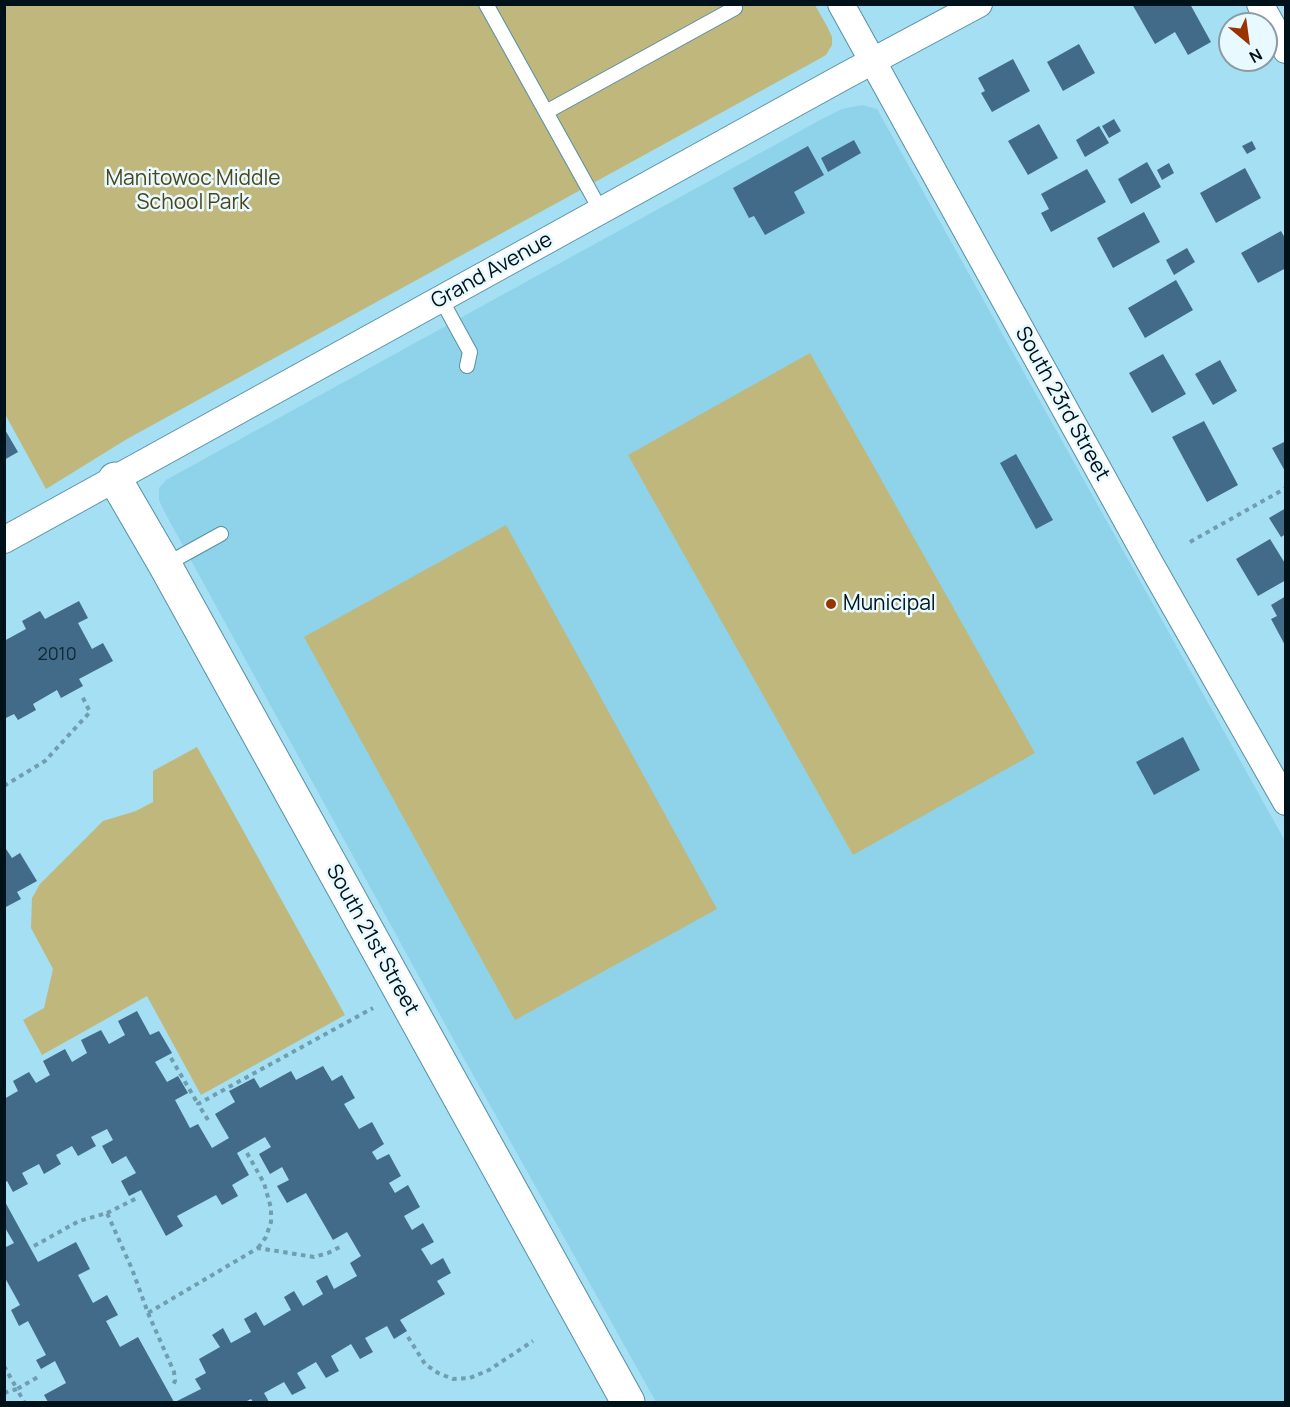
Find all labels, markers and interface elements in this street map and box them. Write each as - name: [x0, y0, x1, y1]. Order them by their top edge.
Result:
- north arrow: [1218, 12, 1278, 72]
- text: N: [1245, 44, 1266, 68]
- park label: Manitowoc Middle School Park: [105, 166, 281, 216]
- street label: Grand Avenue: [427, 227, 557, 315]
- street label: South 23rd Street: [1009, 323, 1115, 485]
- place label: Municipal: [843, 591, 936, 617]
- marker: Municipal: [824, 597, 838, 611]
- house number: 2010: [37, 644, 77, 666]
- street label: South 21st Street: [320, 860, 424, 1020]

